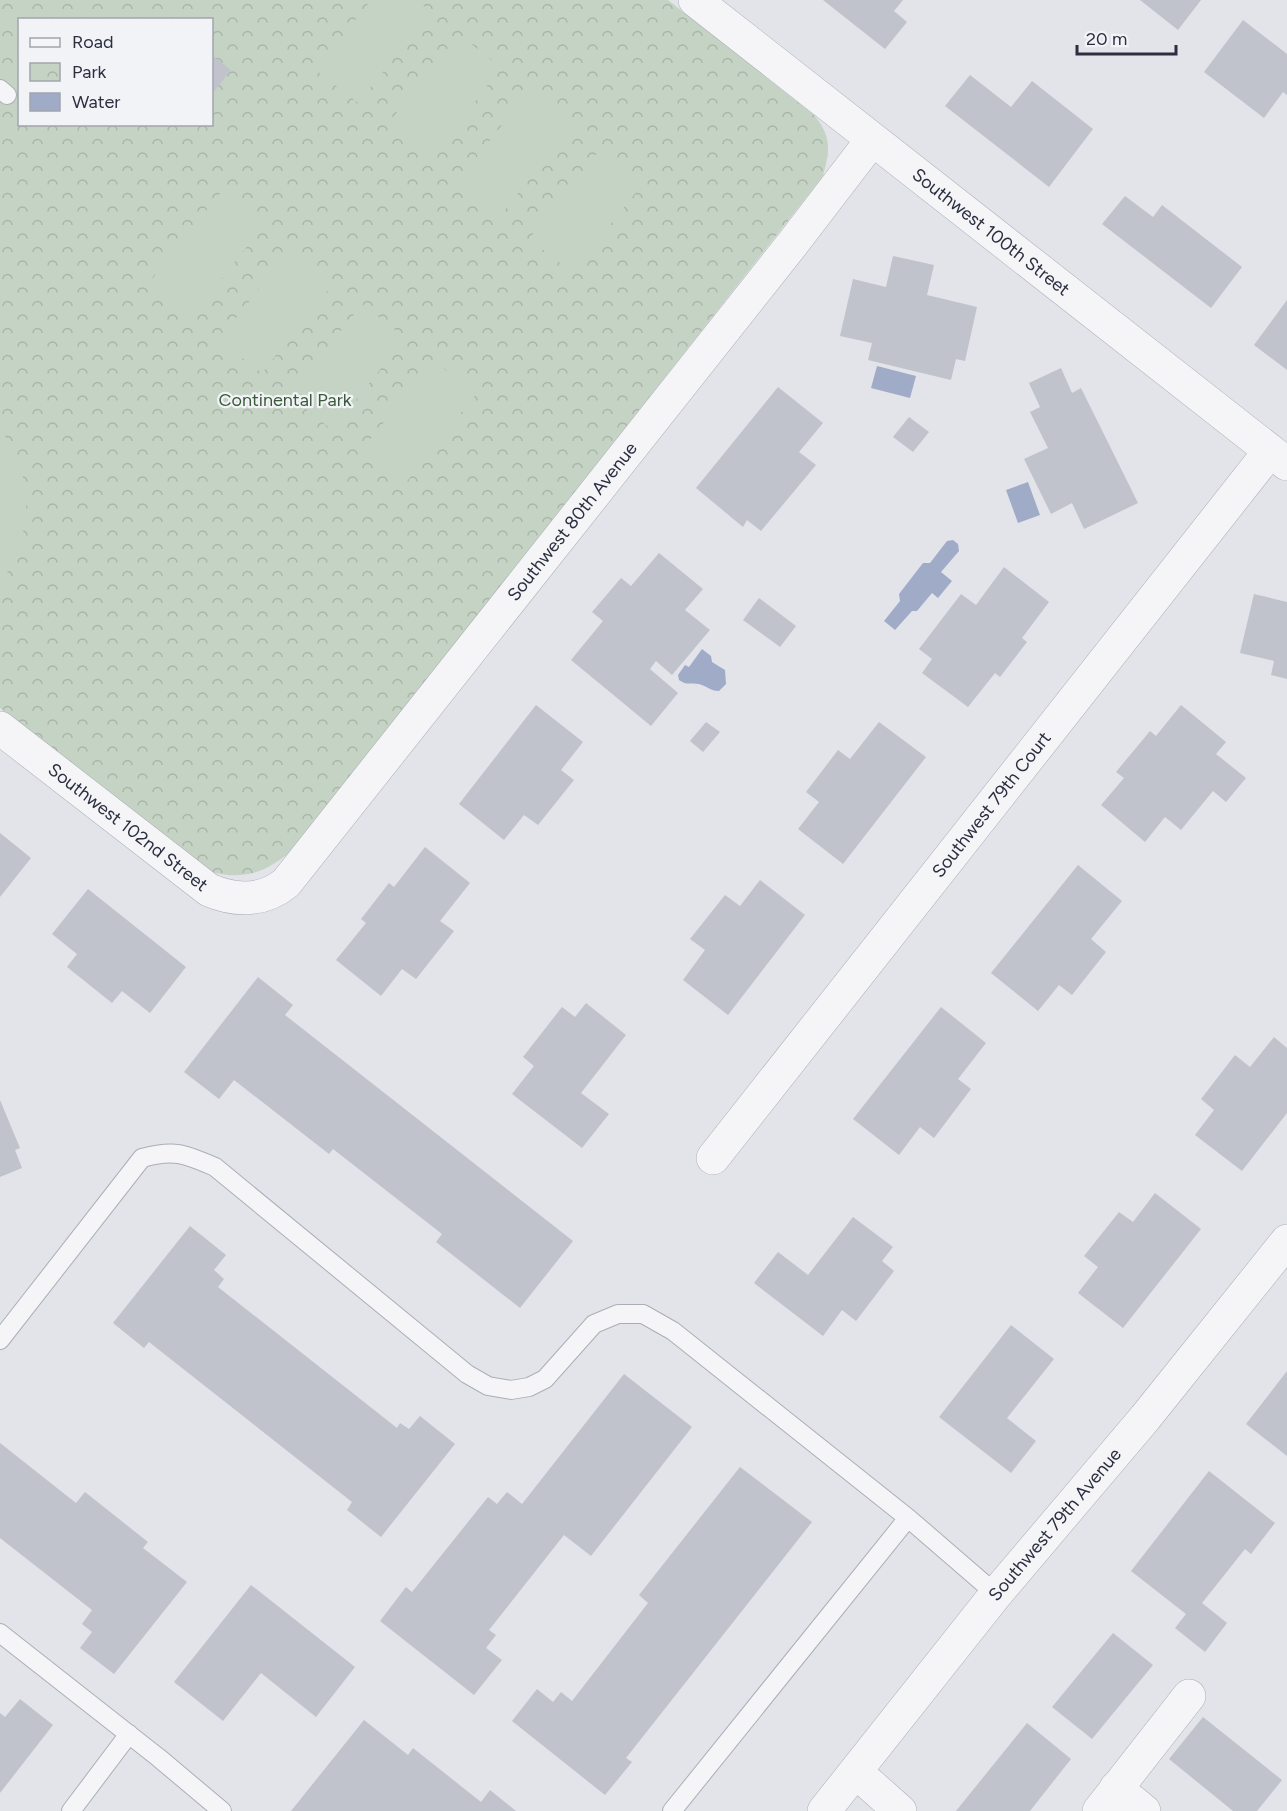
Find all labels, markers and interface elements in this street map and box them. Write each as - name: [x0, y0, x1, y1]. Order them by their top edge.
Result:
- legend: [18, 18, 213, 126]
- scale bar: [1077, 18, 1176, 56]
- text: 20 m: [1086, 28, 1127, 50]
- text: Road: [72, 31, 113, 53]
- text: Park: [72, 61, 107, 83]
- text: Water: [72, 91, 120, 113]
- street label: Southwest 100th Street: [908, 163, 1074, 301]
- park label: Continental Park: [219, 389, 352, 411]
- street label: Southwest 80th Avenue: [503, 438, 642, 605]
- street label: Southwest 79th Court: [927, 727, 1056, 882]
- street label: Southwest 102nd Street: [44, 758, 212, 896]
- street label: Southwest 79th Avenue: [984, 1443, 1126, 1605]

